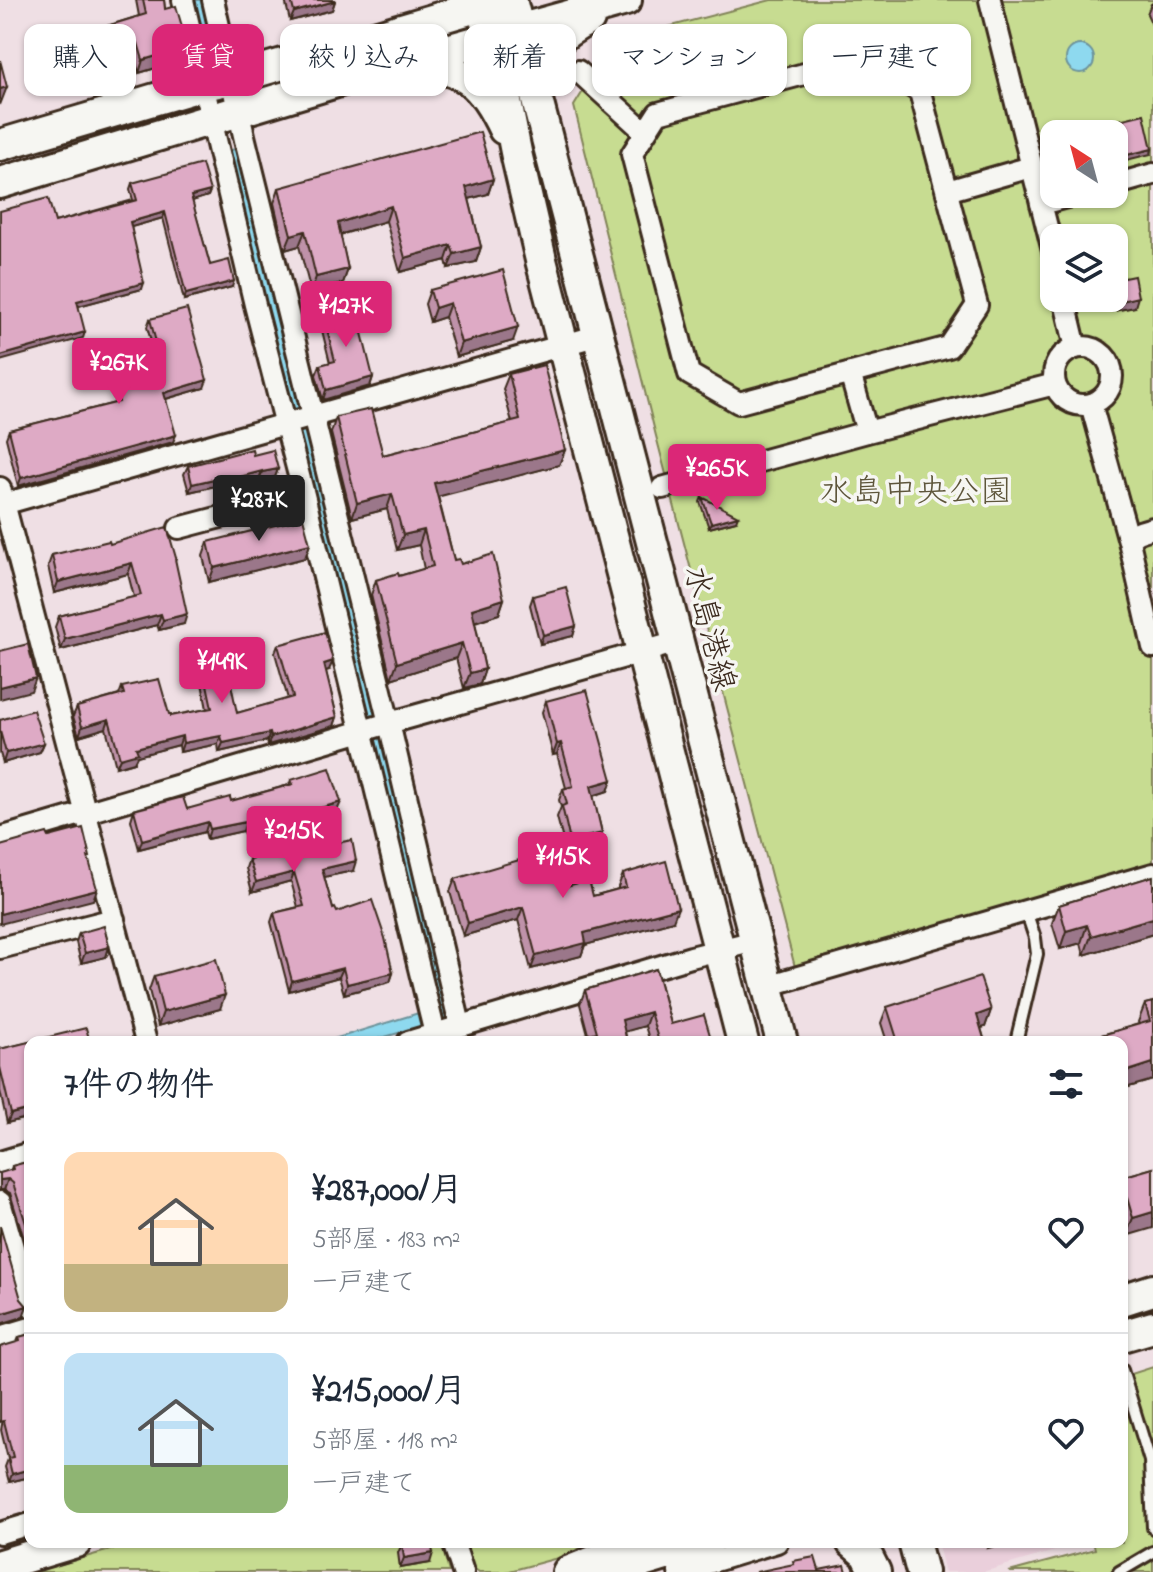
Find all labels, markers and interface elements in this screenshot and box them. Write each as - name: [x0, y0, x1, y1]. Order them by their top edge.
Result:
- chip: 購入: [24, 24, 136, 96]
- chip: 賃貸: [152, 24, 264, 96]
- chip: 絞り込み: [280, 24, 448, 96]
- chip: 新着: [464, 24, 576, 96]
- chip: マンション: [592, 24, 787, 96]
- chip: 一戸建て: [803, 24, 971, 96]
- north arrow: [1040, 120, 1128, 208]
- map controls: [1040, 120, 1128, 312]
- button: layers: [1040, 224, 1128, 312]
- pin: ¥127K: [290, 281, 402, 349]
- text: ¥127K: [319, 288, 373, 326]
- pin: ¥267K: [63, 338, 175, 406]
- text: ¥267K: [90, 345, 148, 383]
- pin: ¥265K: [661, 444, 773, 512]
- text: ¥265K: [686, 451, 748, 489]
- park label: 水島中央公園: [820, 470, 1012, 517]
- pin: ¥287K: [203, 475, 315, 543]
- text: ¥287K: [231, 482, 287, 520]
- street label: 水島港線: [669, 561, 746, 697]
- pin: ¥149K: [166, 637, 278, 705]
- text: ¥149K: [197, 644, 247, 682]
- pin: ¥215K: [238, 806, 350, 874]
- text: ¥215K: [265, 813, 323, 851]
- pin: ¥115K: [507, 832, 619, 900]
- text: ¥115K: [536, 839, 590, 877]
- text: 7件の物件: [64, 1062, 214, 1112]
- icon: filters: [1044, 1062, 1088, 1106]
- text: ¥287,000/月: [312, 1167, 463, 1217]
- icon: home: [128, 1184, 224, 1280]
- icon: heart: [1044, 1210, 1088, 1254]
- text: 5部屋 · 183 m²: [312, 1222, 461, 1260]
- text: 一戸建て: [312, 1265, 416, 1303]
- text: ¥215,000/月: [312, 1368, 467, 1418]
- icon: home: [128, 1385, 224, 1481]
- icon: heart: [1044, 1411, 1088, 1455]
- text: 5部屋 · 118 m²: [312, 1423, 458, 1461]
- text: 一戸建て: [312, 1466, 416, 1504]

